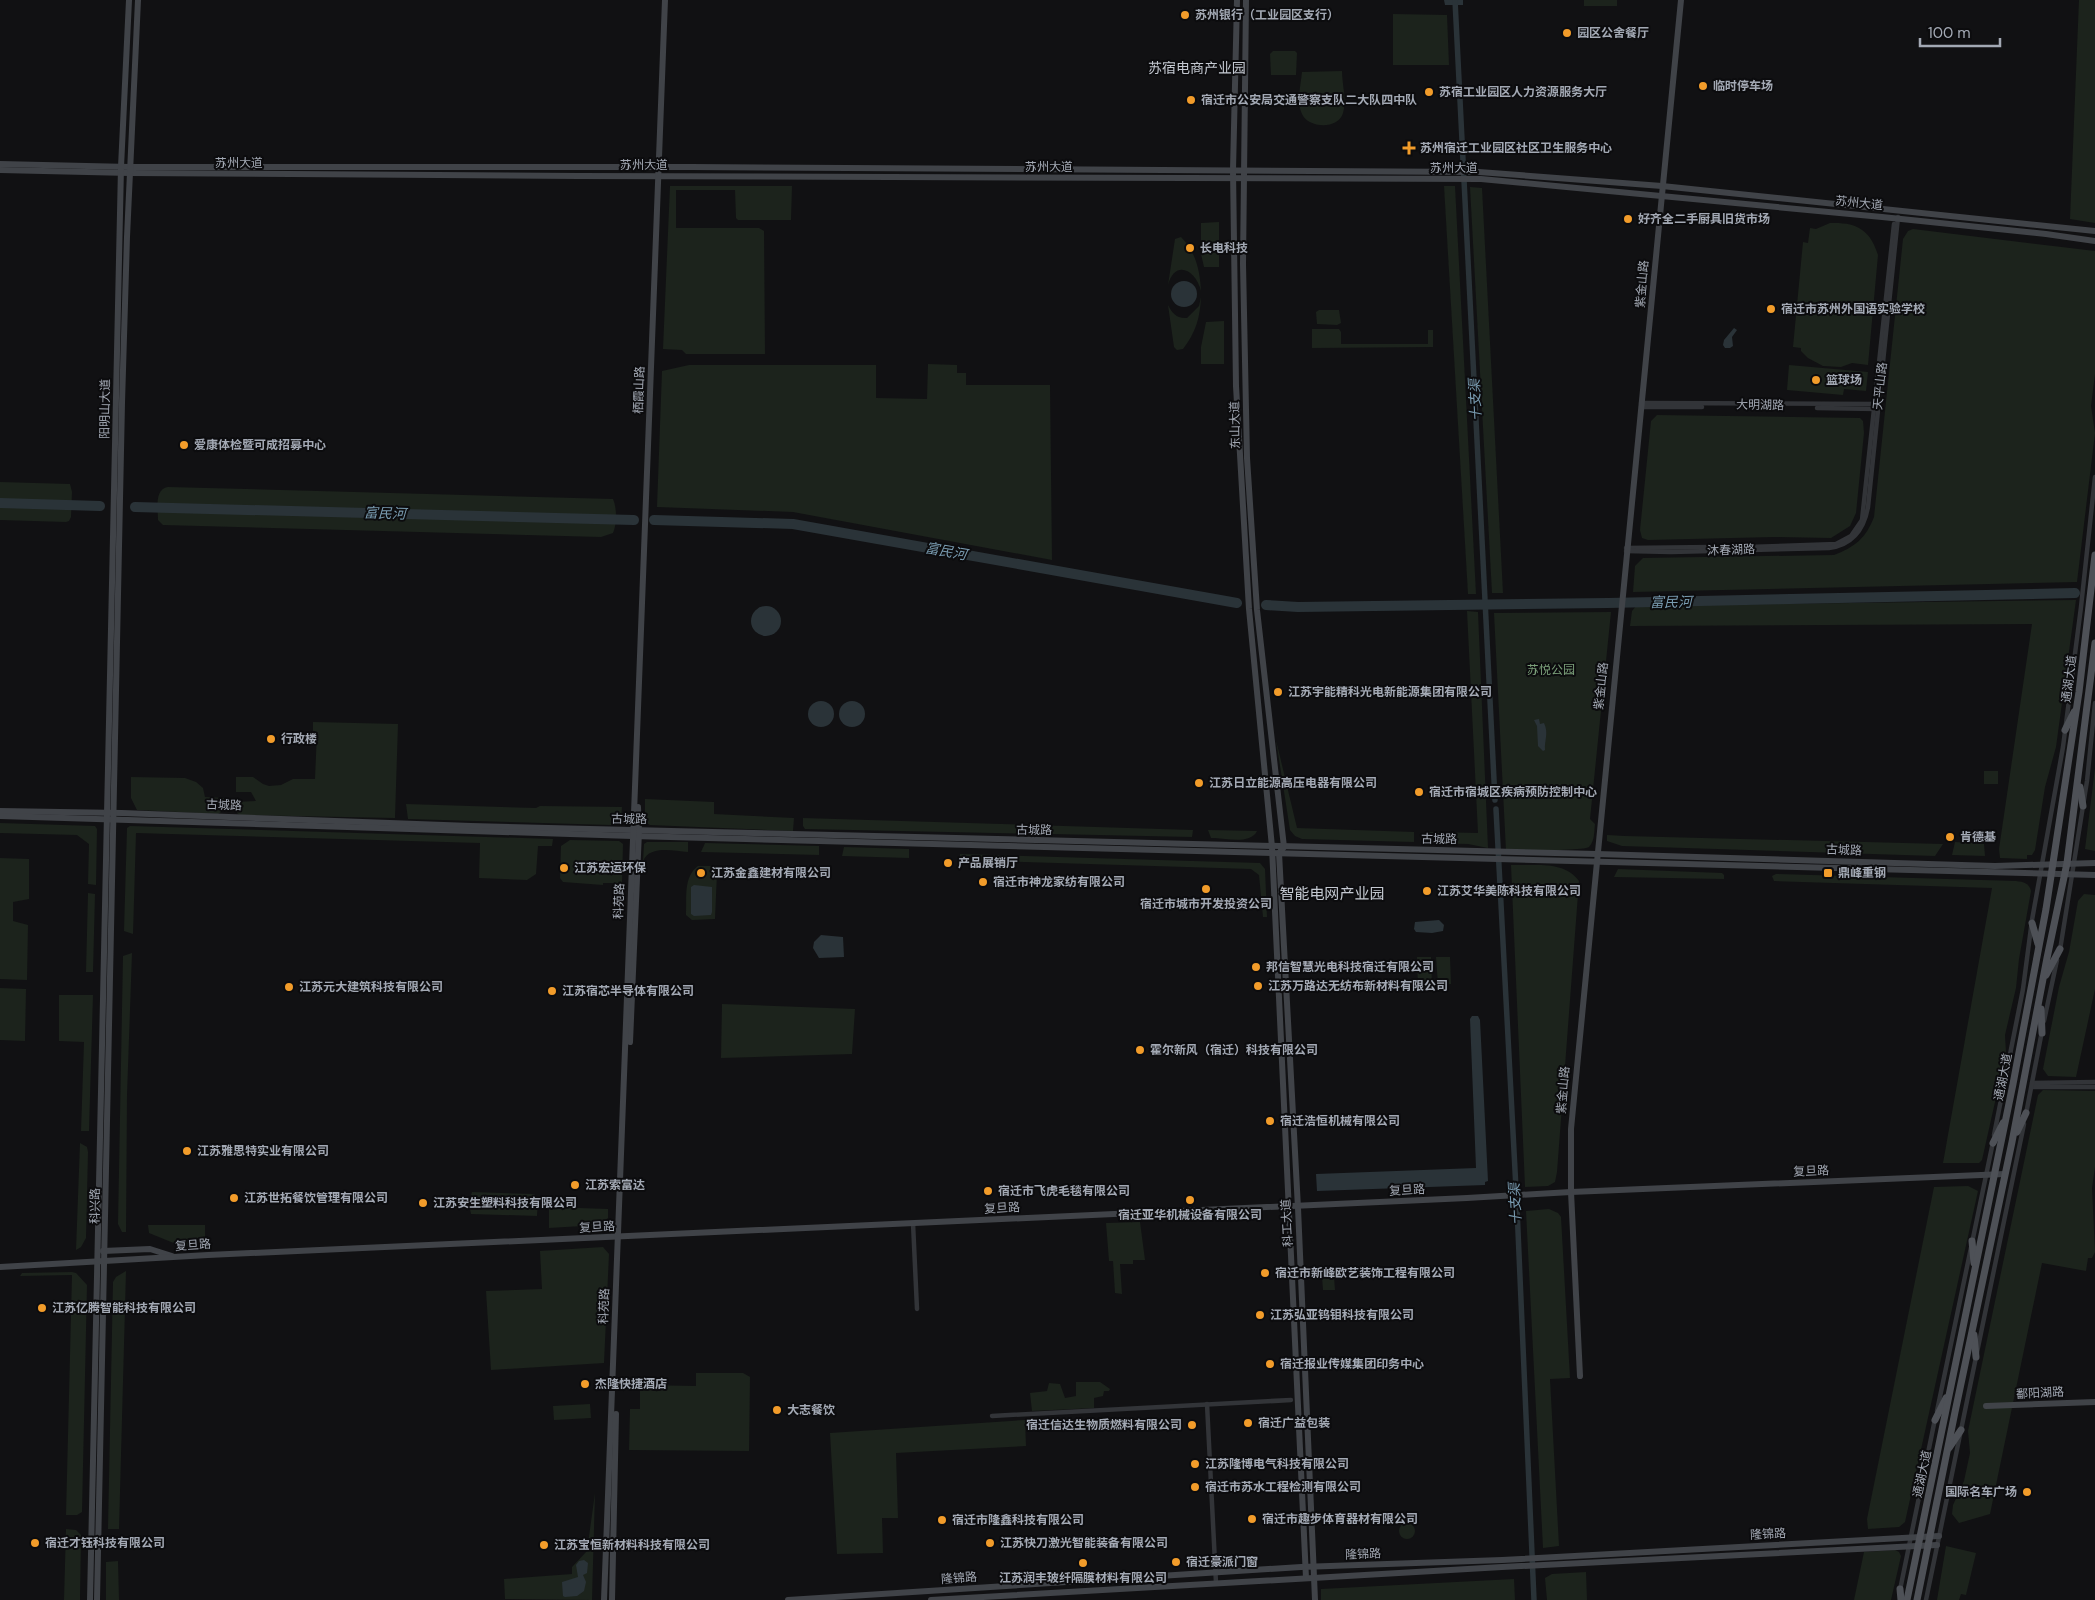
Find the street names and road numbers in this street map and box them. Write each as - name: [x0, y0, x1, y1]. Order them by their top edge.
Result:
- street label: 苏州大道: [215, 155, 263, 171]
- street label: 苏州大道: [620, 157, 668, 173]
- street label: 苏州大道: [1025, 159, 1073, 175]
- street label: 苏州大道: [1430, 160, 1478, 176]
- street label: 苏州大道: [1834, 193, 1884, 213]
- street label: 紫金山路: [1632, 259, 1652, 309]
- street label: 天平山路: [1870, 361, 1890, 411]
- street label: 栖霞山路: [630, 366, 648, 414]
- street label: 阳明山大道: [96, 379, 114, 439]
- street label: 大明湖路: [1736, 397, 1784, 413]
- street label: 东山大道: [1227, 401, 1243, 449]
- street label: 沐春湖路: [1707, 541, 1755, 559]
- street label: 通湖大道: [2058, 654, 2080, 704]
- street label: 紫金山路: [1591, 661, 1611, 711]
- street label: 古城路: [206, 796, 242, 814]
- street label: 古城路: [611, 811, 647, 827]
- street label: 古城路: [1016, 822, 1052, 838]
- street label: 古城路: [1421, 831, 1457, 847]
- street label: 古城路: [1826, 841, 1862, 859]
- street label: 科苑路: [610, 883, 628, 919]
- street label: 通湖大道: [1991, 1052, 2015, 1102]
- street label: 紫金山路: [1553, 1065, 1573, 1115]
- street label: 复旦路: [1793, 1162, 1829, 1180]
- street label: 复旦路: [1389, 1181, 1425, 1199]
- street label: 科兴路: [87, 1188, 103, 1224]
- street label: 复旦路: [984, 1199, 1020, 1217]
- street label: 科工大道: [1278, 1199, 1296, 1247]
- street label: 复旦路: [579, 1218, 615, 1236]
- street label: 复旦路: [174, 1236, 212, 1254]
- street label: 科苑路: [595, 1288, 613, 1324]
- street label: 鄱阳湖路: [2016, 1384, 2064, 1402]
- street label: 通湖大道: [1909, 1449, 1935, 1499]
- street label: 隆锦路: [1750, 1525, 1786, 1543]
- street label: 隆锦路: [1345, 1545, 1381, 1563]
- street label: 隆锦路: [940, 1569, 978, 1587]

